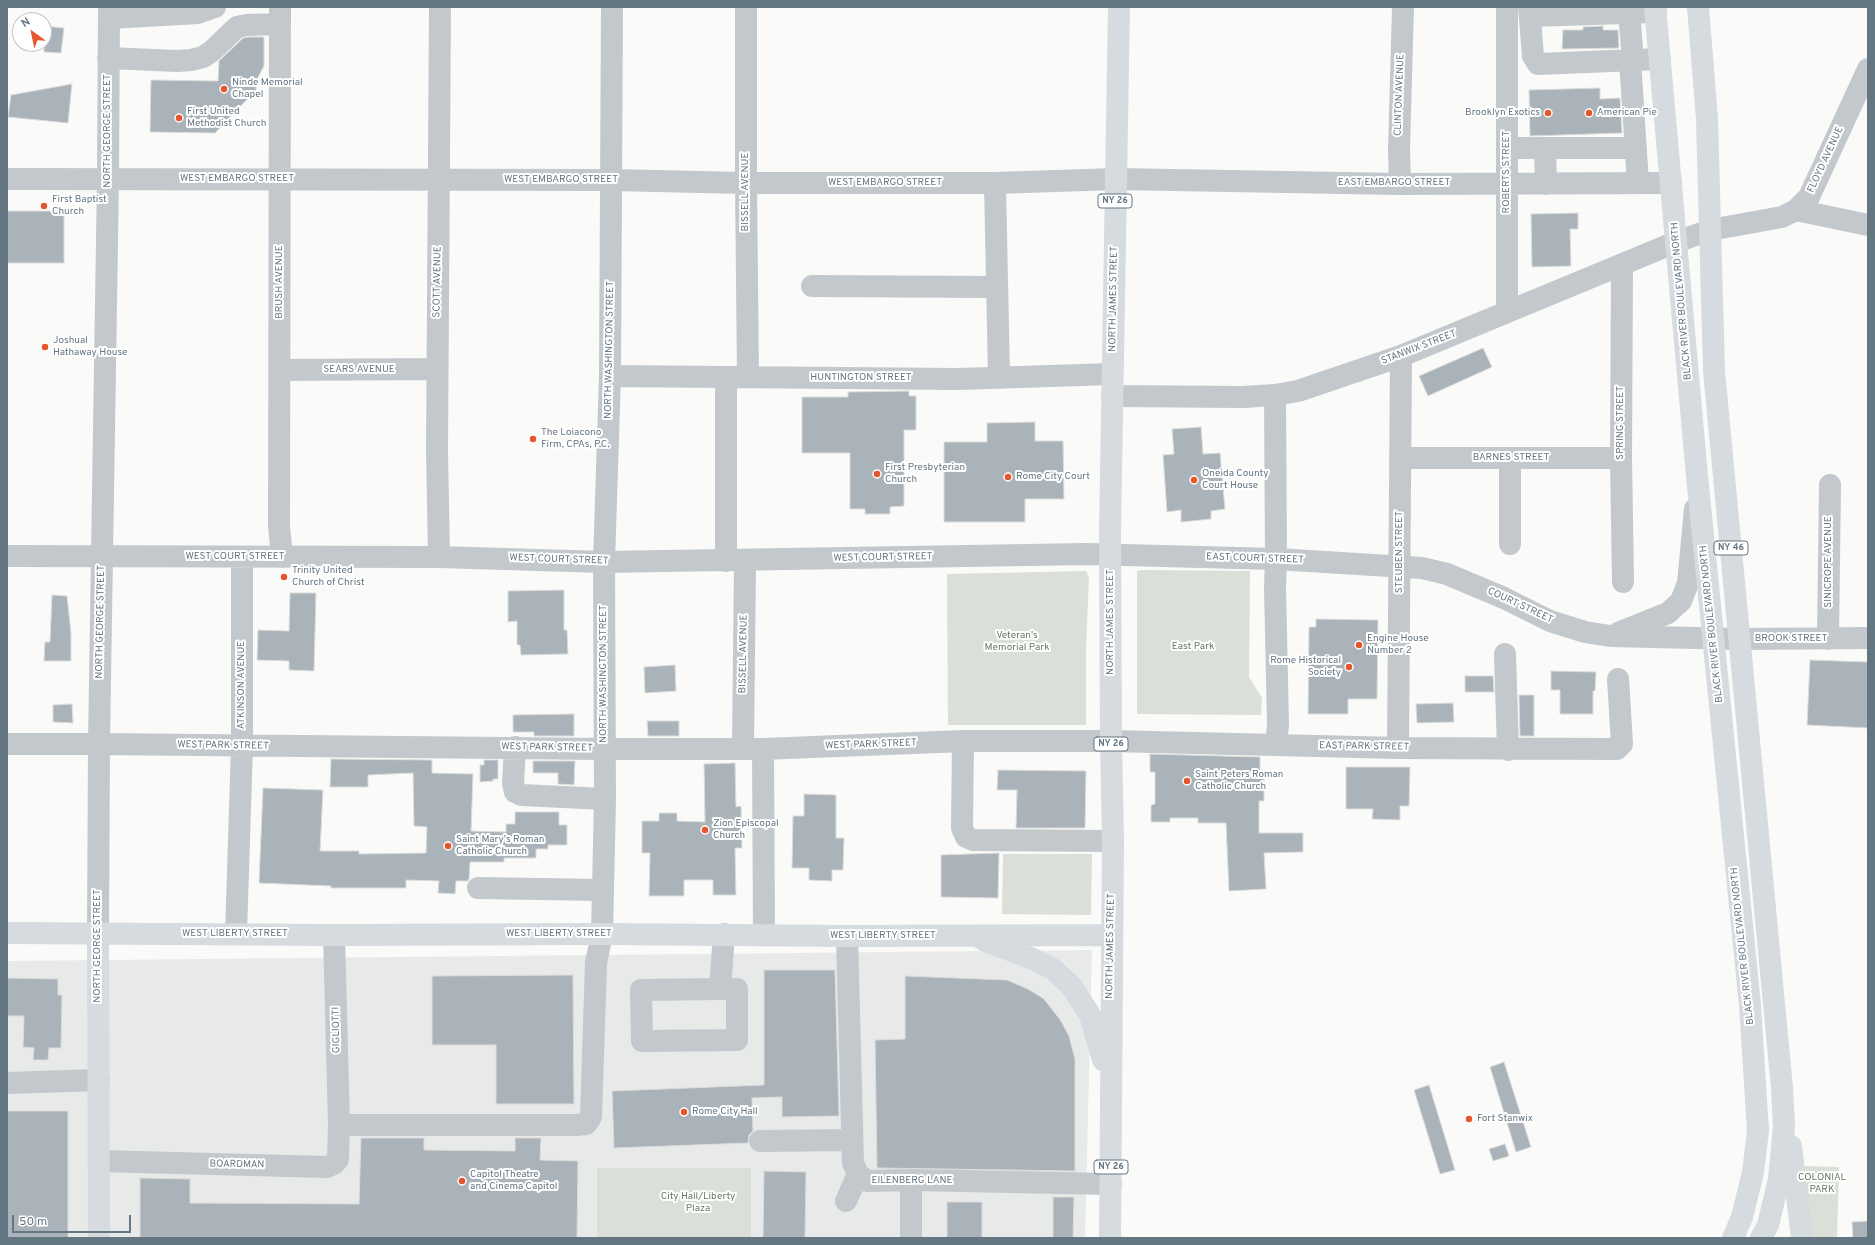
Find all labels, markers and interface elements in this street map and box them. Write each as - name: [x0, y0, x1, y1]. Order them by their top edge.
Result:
- north arrow: [12, 12, 52, 52]
- text: N: [19, 15, 33, 31]
- street label: CLINTON AVENUE: [1393, 54, 1407, 136]
- street label: NORTH GEORGE STREET: [102, 74, 114, 188]
- place label: Ninde Memorial Chapel: [232, 77, 303, 100]
- marker: Ninde Memorial Chapel: [219, 84, 229, 94]
- place label: First United Methodist Church: [187, 106, 266, 130]
- place label: Brooklyn Exotics: [1465, 107, 1540, 119]
- place label: American Pie: [1597, 107, 1657, 119]
- marker: Brooklyn Exotics: [1543, 108, 1553, 118]
- marker: American Pie: [1584, 108, 1594, 118]
- marker: First United Methodist Church: [174, 113, 184, 123]
- street label: FLOYD AVENUE: [1805, 125, 1847, 195]
- street label: ROBERTS STREET: [1501, 131, 1513, 213]
- street label: BISSELL AVENUE: [740, 153, 752, 231]
- street label: WEST EMBARGO STREET: [180, 173, 294, 185]
- street label: WEST EMBARGO STREET: [504, 174, 618, 186]
- street label: WEST EMBARGO STREET: [828, 177, 942, 189]
- street label: EAST EMBARGO STREET: [1338, 177, 1450, 189]
- place label: First Baptist Church: [52, 194, 107, 218]
- road number: NY 26: [1098, 194, 1132, 208]
- marker: First Baptist Church: [39, 201, 49, 211]
- street label: BLACK RIVER BOULEVARD NORTH: [1669, 222, 1695, 380]
- street label: BRUSH AVENUE: [274, 245, 286, 319]
- street label: SCOTT AVENUE: [431, 246, 445, 318]
- street label: NORTH JAMES STREET: [1107, 246, 1121, 352]
- street label: NORTH WASHINGTON STREET: [603, 281, 617, 419]
- street label: STANWIX STREET: [1380, 328, 1458, 368]
- place label: Joshual Hathaway House: [53, 335, 127, 358]
- marker: Joshual Hathaway House: [40, 342, 50, 352]
- street label: SEARS AVENUE: [323, 364, 395, 376]
- street label: HUNTINGTON STREET: [810, 372, 912, 384]
- street label: SPRING STREET: [1615, 386, 1627, 460]
- place label: The Loiacono Firm, CPAs, P.C.: [541, 427, 610, 450]
- marker: The Loiacono Firm, CPAs, P.C.: [528, 434, 538, 444]
- street label: BARNES STREET: [1473, 452, 1549, 464]
- place label: First Presbyterian Church: [885, 462, 965, 486]
- place label: Oneida County Court House: [1202, 468, 1268, 492]
- marker: First Presbyterian Church: [872, 469, 882, 479]
- place label: Rome City Court: [1016, 471, 1090, 483]
- marker: Rome City Court: [1003, 472, 1013, 482]
- marker: Oneida County Court House: [1189, 475, 1199, 485]
- street label: STEUBEN STREET: [1394, 511, 1406, 593]
- street label: SINICROPE AVENUE: [1823, 516, 1835, 608]
- road number: NY 46: [1714, 541, 1748, 555]
- street label: BLACK RIVER BOULEVARD NORTH: [1698, 545, 1726, 703]
- street label: WEST COURT STREET: [185, 551, 285, 563]
- street label: WEST COURT STREET: [833, 551, 933, 565]
- street label: EAST COURT STREET: [1206, 551, 1304, 567]
- street label: WEST COURT STREET: [509, 552, 609, 568]
- street label: NORTH GEORGE STREET: [94, 565, 108, 679]
- place label: Trinity United Church of Christ: [292, 565, 365, 588]
- street label: NORTH JAMES STREET: [1105, 569, 1117, 675]
- marker: Trinity United Church of Christ: [279, 572, 289, 582]
- street label: COURT STREET: [1485, 586, 1555, 626]
- street label: NORTH WASHINGTON STREET: [598, 605, 610, 743]
- street label: BISSELL AVENUE: [737, 614, 751, 694]
- park label: Veteran's Memorial Park: [985, 630, 1049, 654]
- place label: Engine House Number 2: [1367, 633, 1429, 656]
- street label: BROOK STREET: [1755, 633, 1827, 645]
- marker: Engine House Number 2: [1354, 640, 1364, 650]
- street label: ATKINSON AVENUE: [236, 641, 248, 729]
- park label: East Park: [1172, 641, 1214, 653]
- place label: Rome Historical Society: [1270, 655, 1341, 678]
- marker: Rome Historical Society: [1344, 662, 1354, 672]
- street label: WEST PARK STREET: [825, 737, 917, 753]
- road number: NY 26: [1094, 737, 1128, 751]
- street label: WEST PARK STREET: [177, 739, 269, 753]
- street label: EAST PARK STREET: [1319, 740, 1409, 754]
- street label: WEST PARK STREET: [501, 741, 593, 755]
- place label: Saint Peters Roman Catholic Church: [1195, 769, 1283, 792]
- marker: Saint Peters Roman Catholic Church: [1182, 776, 1192, 786]
- place label: Zion Episcopal Church: [713, 818, 779, 842]
- marker: Zion Episcopal Church: [700, 825, 710, 835]
- place label: Saint Mary's Roman Catholic Church: [456, 834, 544, 858]
- marker: Saint Mary's Roman Catholic Church: [443, 841, 453, 851]
- street label: BLACK RIVER BOULEVARD NORTH: [1729, 867, 1757, 1025]
- street label: NORTH GEORGE STREET: [92, 889, 104, 1003]
- street label: NORTH JAMES STREET: [1104, 893, 1118, 999]
- street label: WEST LIBERTY STREET: [182, 928, 288, 940]
- street label: WEST LIBERTY STREET: [506, 928, 612, 940]
- street label: WEST LIBERTY STREET: [830, 930, 936, 942]
- street label: GIGLIOTTI: [331, 1007, 343, 1053]
- place label: Rome City Hall: [692, 1106, 758, 1118]
- marker: Rome City Hall: [679, 1107, 689, 1117]
- place label: Fort Stanwix: [1477, 1113, 1533, 1125]
- marker: Fort Stanwix: [1464, 1114, 1474, 1124]
- street label: BOARDMAN: [209, 1159, 265, 1171]
- road number: NY 26: [1094, 1160, 1128, 1174]
- place label: Capitol Theatre and Cinema Capitol: [470, 1169, 557, 1192]
- park label: COLONIAL PARK: [1798, 1172, 1846, 1196]
- street label: EILENBERG LANE: [872, 1175, 952, 1187]
- marker: Capitol Theatre and Cinema Capitol: [457, 1176, 467, 1186]
- park label: City Hall/Liberty Plaza: [661, 1191, 735, 1214]
- scale bar: [14, 1207, 133, 1233]
- text: 50 m: [19, 1214, 47, 1230]

